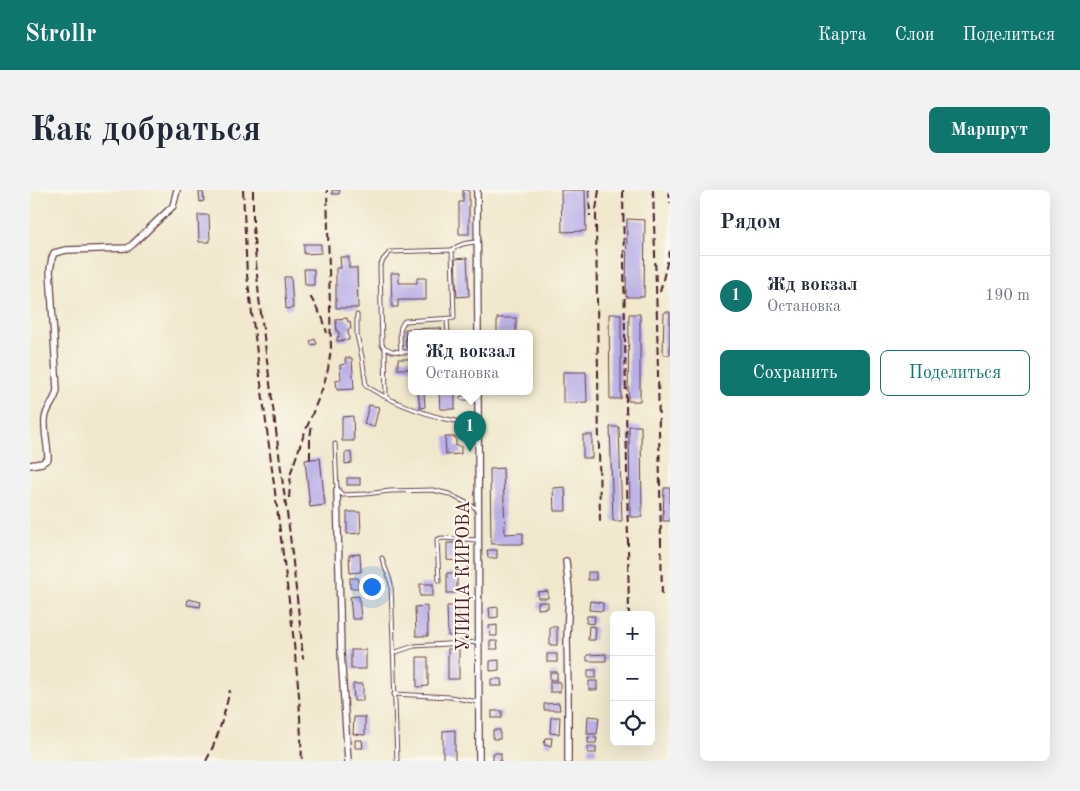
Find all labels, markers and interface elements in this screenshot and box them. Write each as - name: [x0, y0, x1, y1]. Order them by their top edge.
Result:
- text: Strollr: [25, 23, 96, 47]
- text: Карта: [818, 26, 867, 44]
- text: Слои: [895, 26, 934, 44]
- text: Поделиться: [962, 26, 1055, 44]
- button: Маршрут: [929, 107, 1050, 153]
- text: Как добраться: [30, 113, 261, 148]
- text: Рядом: [720, 212, 781, 233]
- text: Жд вокзал: [767, 276, 858, 295]
- text: 1: [731, 288, 741, 304]
- text: 190 m: [985, 288, 1030, 304]
- text: Остановка: [767, 299, 841, 315]
- popup: [408, 330, 533, 395]
- text: Жд вокзал: [425, 343, 516, 362]
- button: Сохранить: [720, 350, 870, 396]
- button: Поделиться: [880, 350, 1030, 396]
- text: Остановка: [425, 366, 499, 382]
- pin: 1: [454, 411, 486, 452]
- street label: УЛИЦА КИРОВА: [455, 500, 473, 651]
- your location: [359, 574, 385, 600]
- map controls: [610, 611, 655, 746]
- button: +: [610, 611, 655, 656]
- button: −: [610, 656, 655, 701]
- button: locate: [610, 701, 655, 746]

